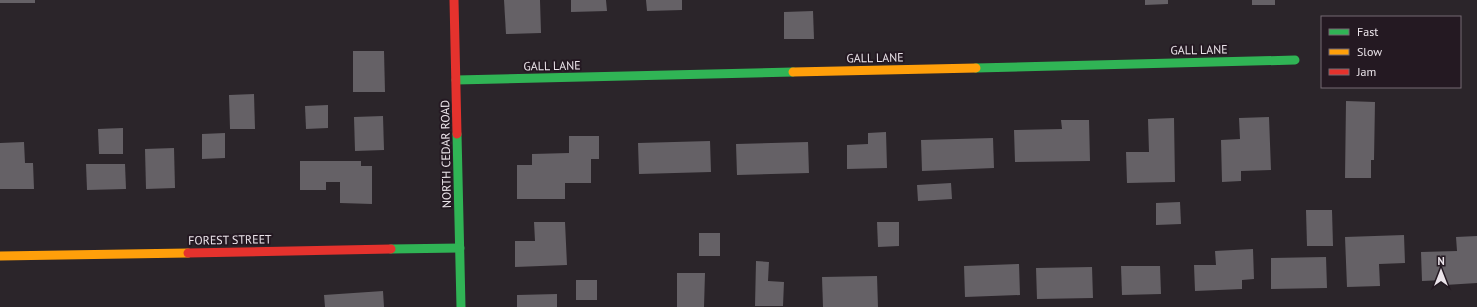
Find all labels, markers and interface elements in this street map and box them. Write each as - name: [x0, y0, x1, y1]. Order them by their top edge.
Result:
- legend: [1321, 16, 1461, 88]
- text: Fast: [1357, 24, 1378, 39]
- street label: GALL LANE: [1170, 42, 1228, 57]
- text: Slow: [1357, 44, 1382, 59]
- street label: GALL LANE: [846, 50, 904, 65]
- street label: GALL LANE: [523, 58, 581, 73]
- text: Jam: [1356, 64, 1376, 79]
- street label: NORTH CEDAR ROAD: [437, 100, 454, 208]
- street label: FOREST STREET: [188, 231, 272, 248]
- north arrow: [1421, 251, 1461, 291]
- text: N: [1437, 254, 1445, 268]

